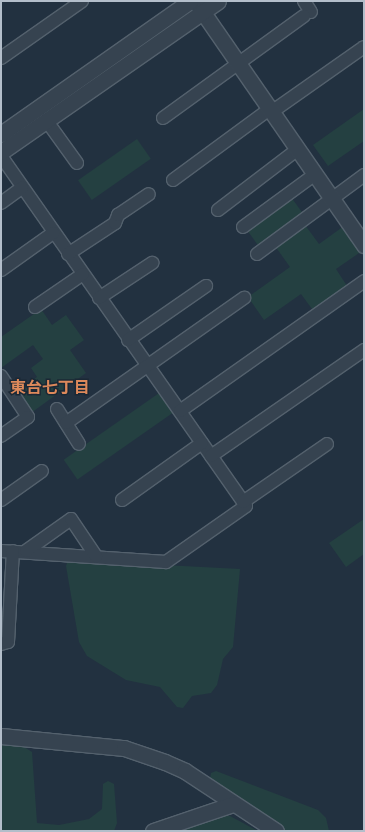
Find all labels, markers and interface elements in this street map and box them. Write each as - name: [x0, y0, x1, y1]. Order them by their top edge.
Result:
- district label: 東台七丁目: [10, 377, 90, 397]

